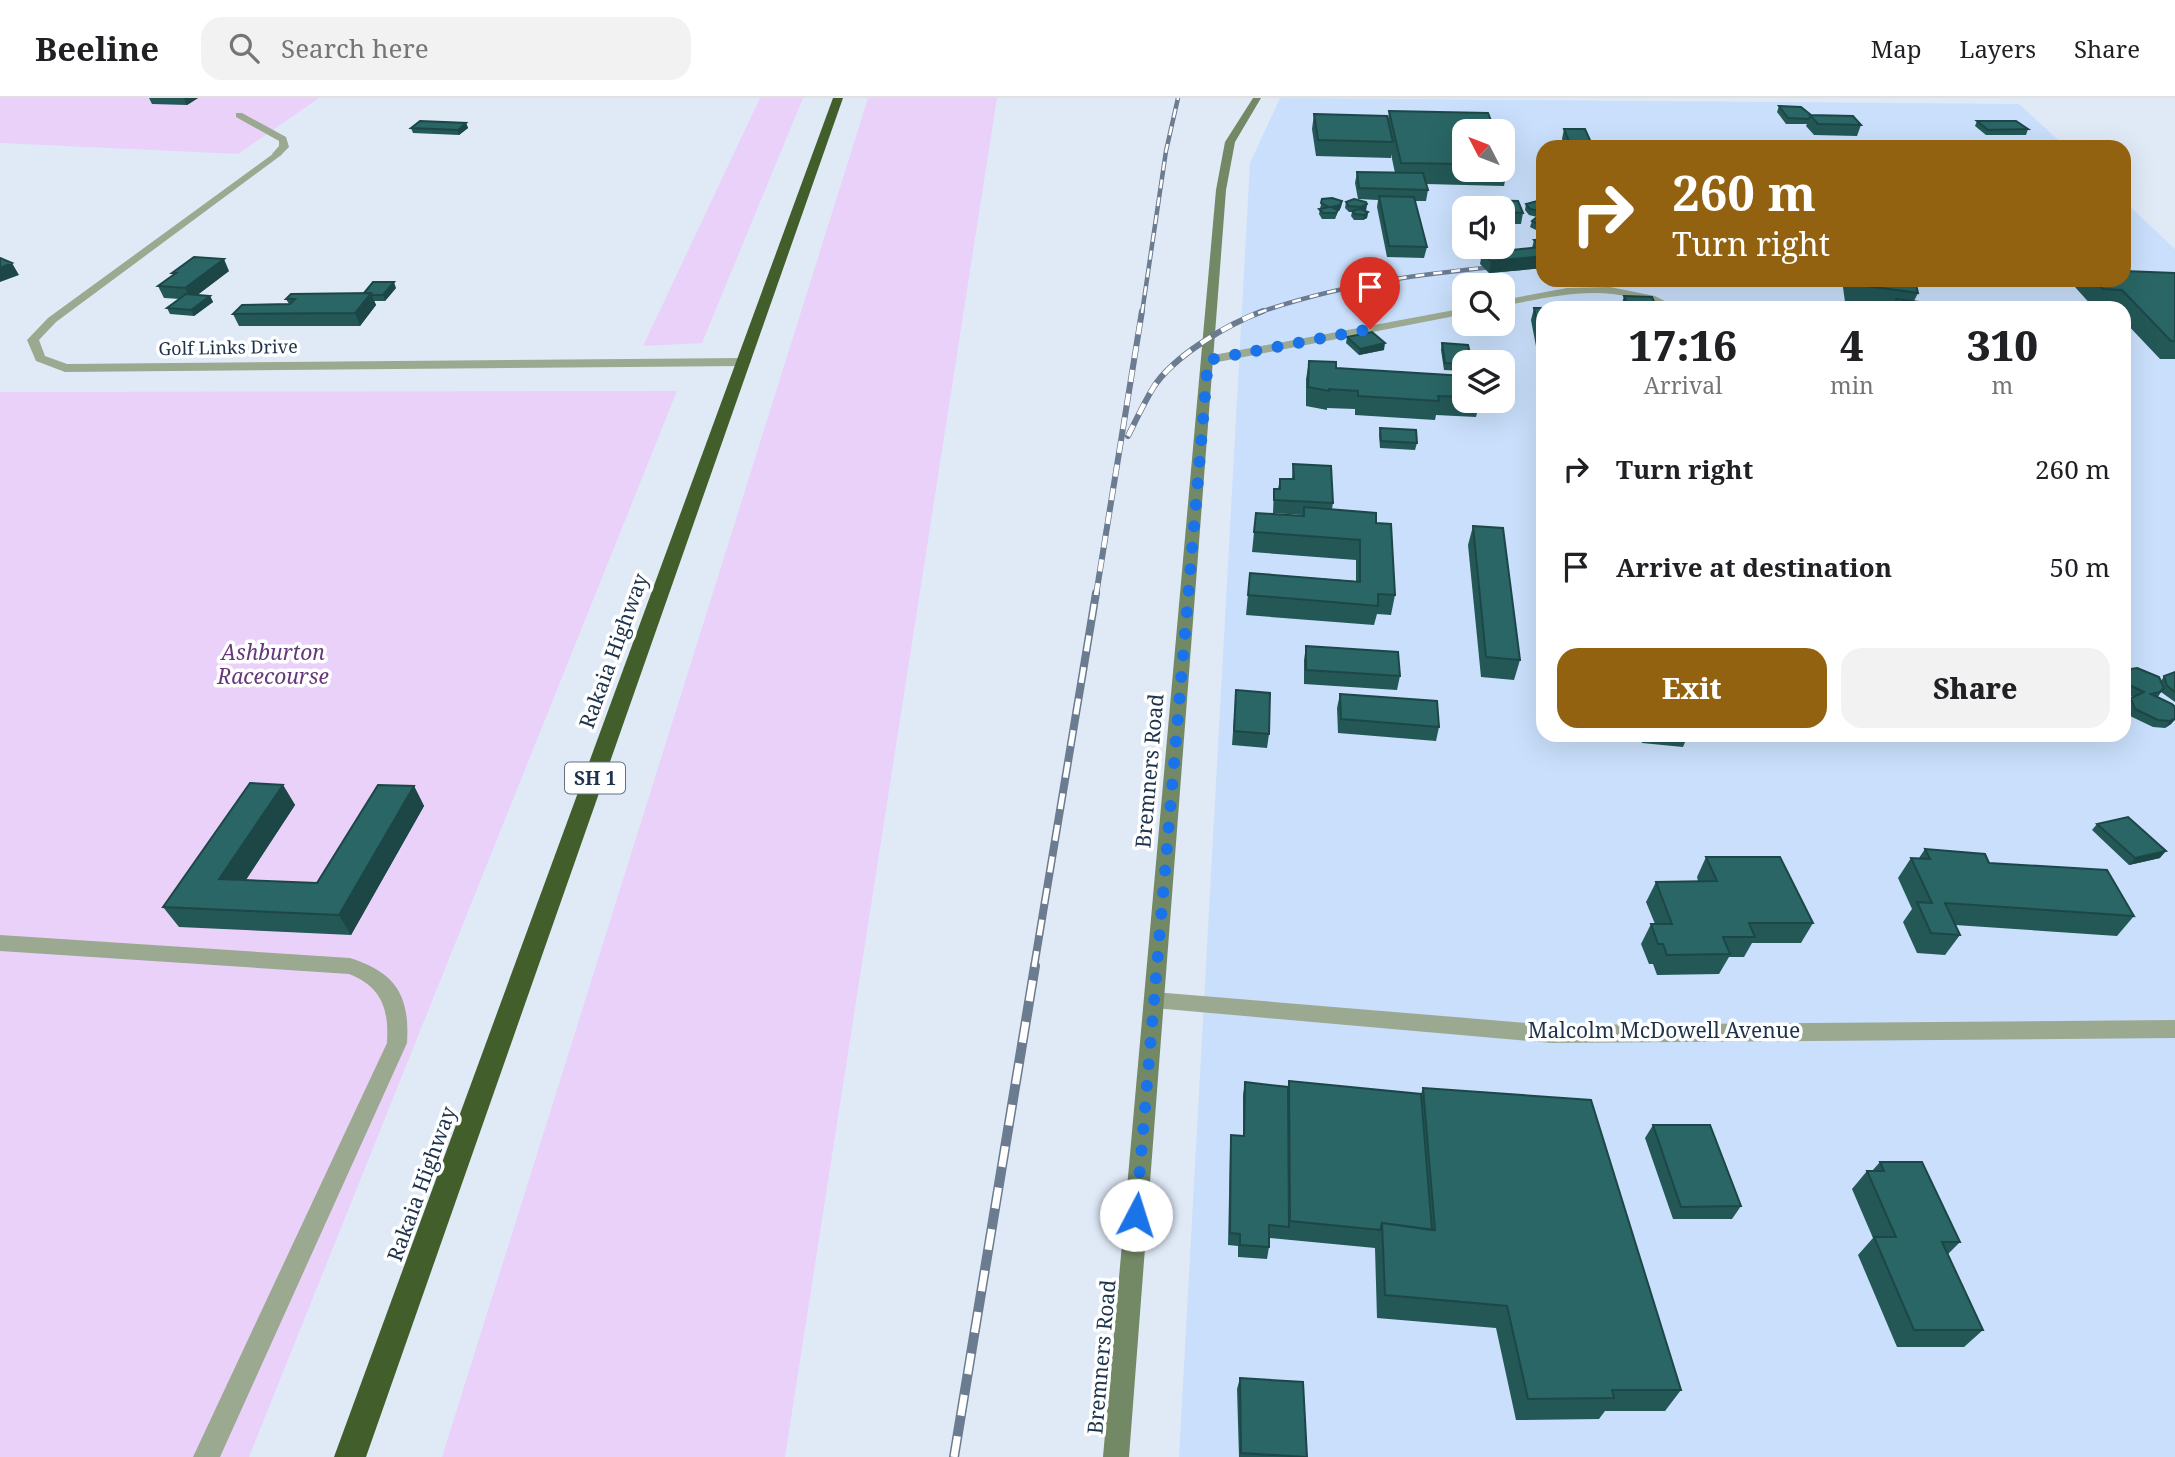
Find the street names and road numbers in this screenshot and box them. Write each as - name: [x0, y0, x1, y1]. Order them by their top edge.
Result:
- street label: Golf Links Drive: [158, 334, 298, 360]
- street label: Rakaia Highway: [572, 569, 654, 732]
- street label: Bremners Road: [1128, 692, 1170, 849]
- road number: SH 1: [565, 762, 625, 793]
- street label: Malcolm McDowell Avenue: [1528, 1016, 1800, 1044]
- street label: Rakaia Highway: [380, 1102, 462, 1265]
- street label: Bremners Road: [1080, 1278, 1122, 1435]

